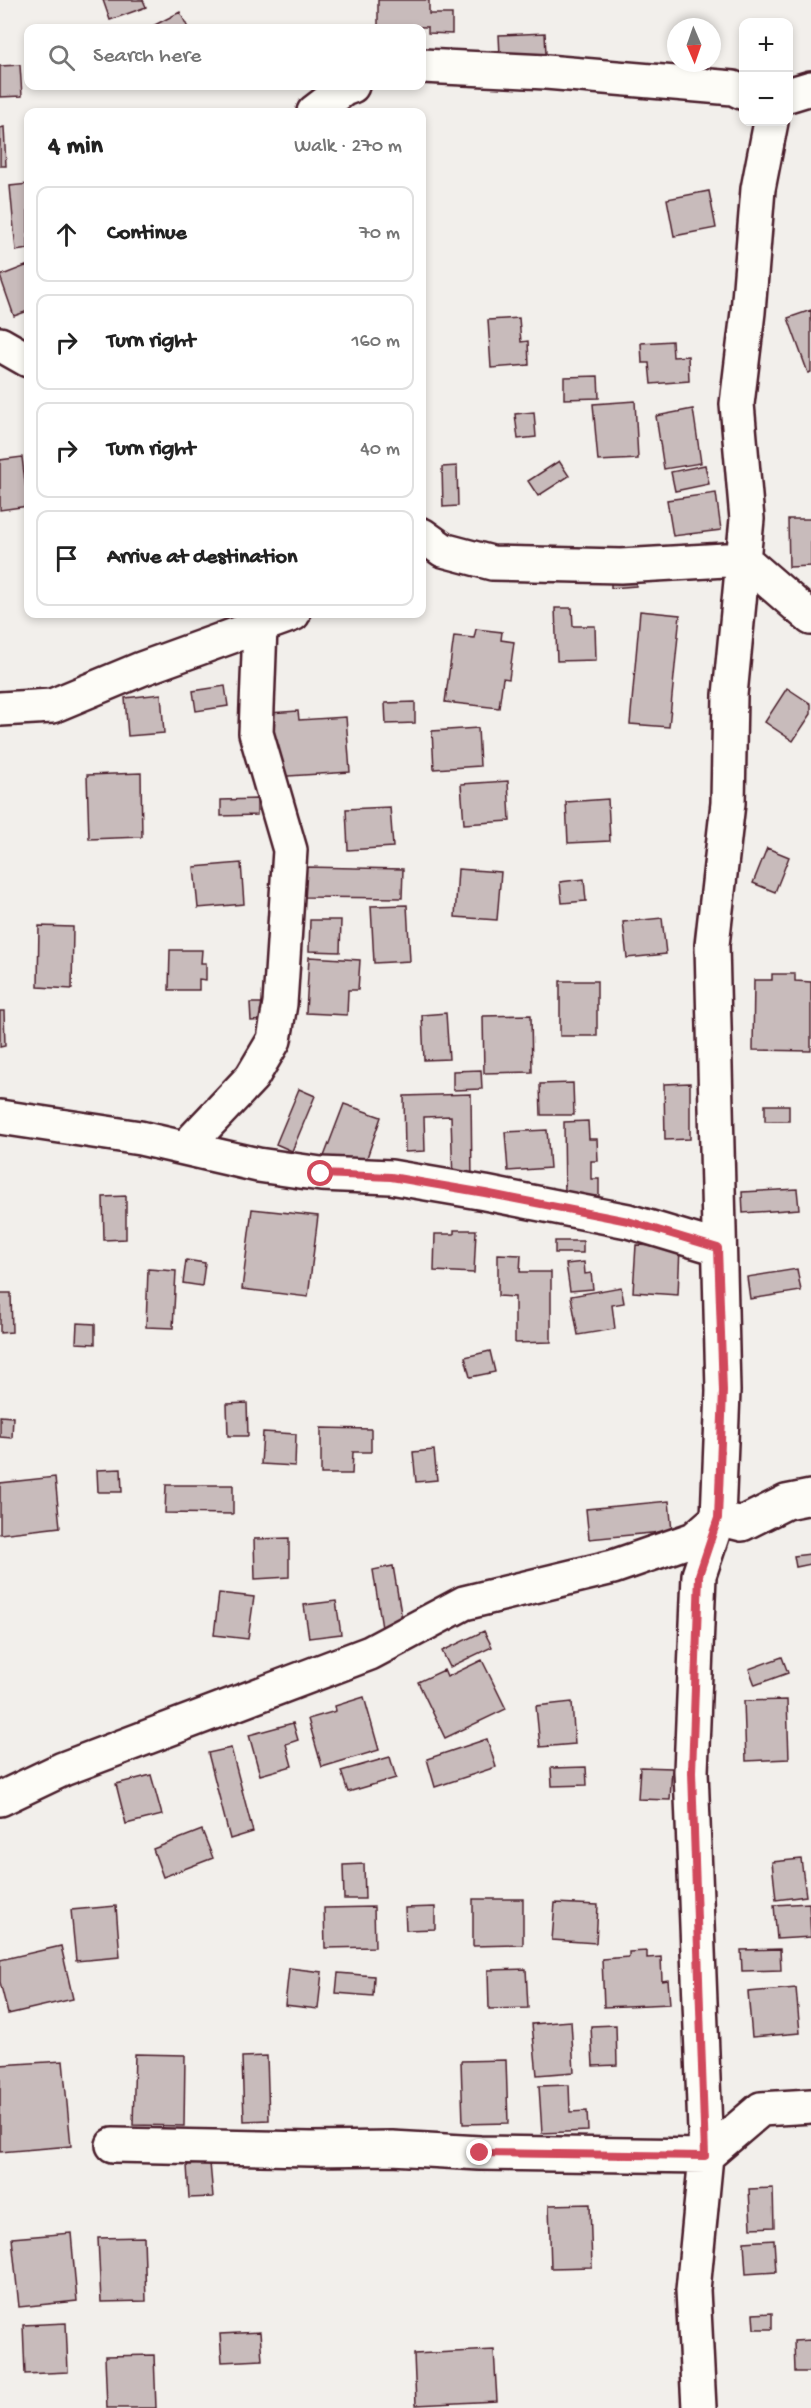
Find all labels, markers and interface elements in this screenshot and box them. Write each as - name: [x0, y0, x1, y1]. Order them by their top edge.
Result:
- north arrow: [667, 18, 721, 72]
- map controls: [739, 18, 793, 126]
- button: +: [739, 18, 793, 72]
- search box: [24, 24, 426, 90]
- icon: search: [45, 41, 78, 74]
- text: Search here: [93, 44, 201, 70]
- button: −: [739, 72, 793, 126]
- text: 4 min: [48, 132, 103, 163]
- text: Walk · 270 m: [294, 136, 402, 159]
- icon: ahead: [50, 218, 83, 251]
- text: Continue: [107, 221, 187, 247]
- text: 70 m: [359, 223, 400, 246]
- icon: right: [50, 326, 83, 359]
- text: Turn right: [107, 329, 195, 355]
- text: 160 m: [351, 331, 400, 354]
- icon: right: [50, 434, 83, 467]
- text: Turn right: [107, 437, 195, 463]
- text: 40 m: [360, 439, 400, 462]
- icon: arrive: [50, 542, 83, 575]
- text: Arrive at destination: [107, 545, 297, 571]
- route start: [307, 1160, 333, 1186]
- route end: [466, 2139, 492, 2165]

